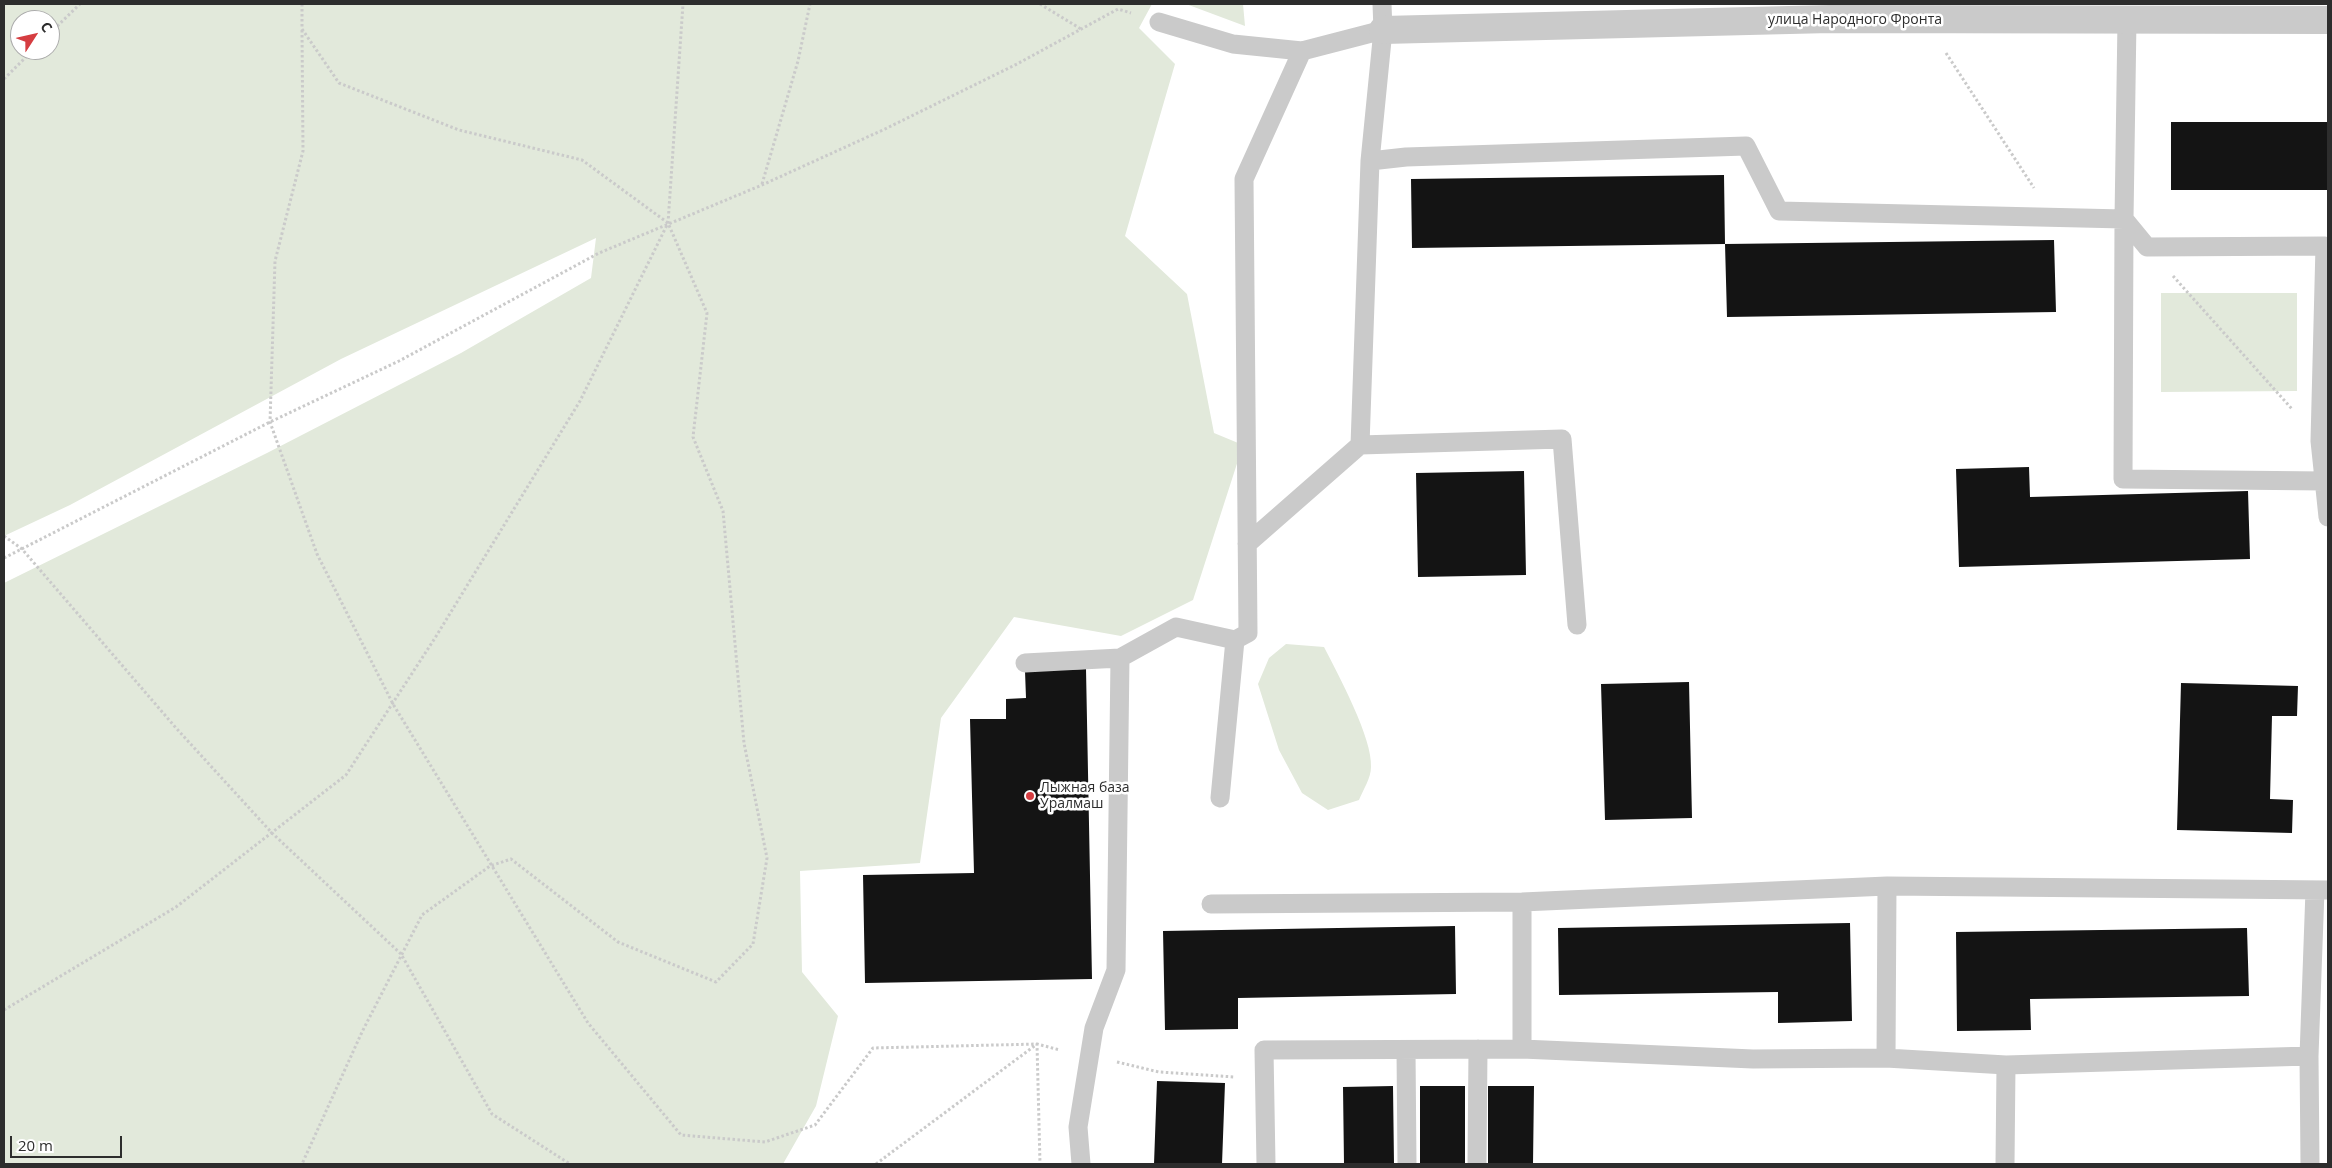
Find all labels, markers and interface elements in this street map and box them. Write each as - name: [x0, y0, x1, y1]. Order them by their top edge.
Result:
- north arrow: [10, 10, 60, 60]
- street label: улица Народного Фронта: [1768, 12, 1942, 28]
- text: С: [37, 18, 57, 36]
- place label: Лыжная база Уралмаш: [1040, 780, 1130, 812]
- marker: Лыжная база Уралмаш: [1024, 790, 1036, 802]
- scale bar: [12, 1126, 125, 1158]
- text: 20 m: [18, 1135, 53, 1155]

